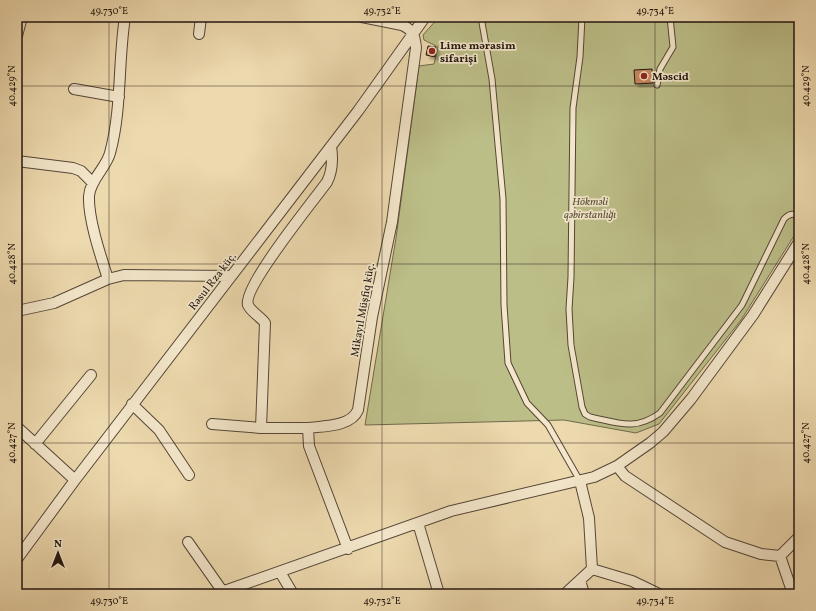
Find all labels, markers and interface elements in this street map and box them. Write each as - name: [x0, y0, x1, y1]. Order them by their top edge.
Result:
- text: 49.730°E: [90, 4, 128, 18]
- text: 49.732°E: [363, 4, 401, 18]
- text: 49.734°E: [636, 4, 674, 18]
- place label: Lime mərasim sifarişi: [440, 39, 516, 67]
- marker: Lime mərasim sifarişi: [427, 46, 437, 56]
- text: 40.429°N: [5, 65, 19, 107]
- text: 40.429°N: [799, 65, 813, 107]
- place label: Məscid: [652, 70, 689, 85]
- marker: Məscid: [639, 71, 649, 81]
- park label: Hökməli qəbirstanlığı: [564, 195, 616, 223]
- text: 40.428°N: [5, 243, 19, 285]
- text: 40.428°N: [799, 243, 813, 285]
- street label: Rəsul Rza küç.: [186, 250, 241, 314]
- street label: Mikayıl Müşfiq küç.: [348, 262, 379, 358]
- text: 40.427°N: [5, 422, 19, 464]
- text: 40.427°N: [799, 422, 813, 464]
- north arrow: [38, 533, 78, 573]
- text: N: [54, 537, 62, 552]
- text: 49.730°E: [90, 594, 128, 608]
- text: 49.732°E: [363, 594, 401, 608]
- text: 49.734°E: [636, 594, 674, 608]

